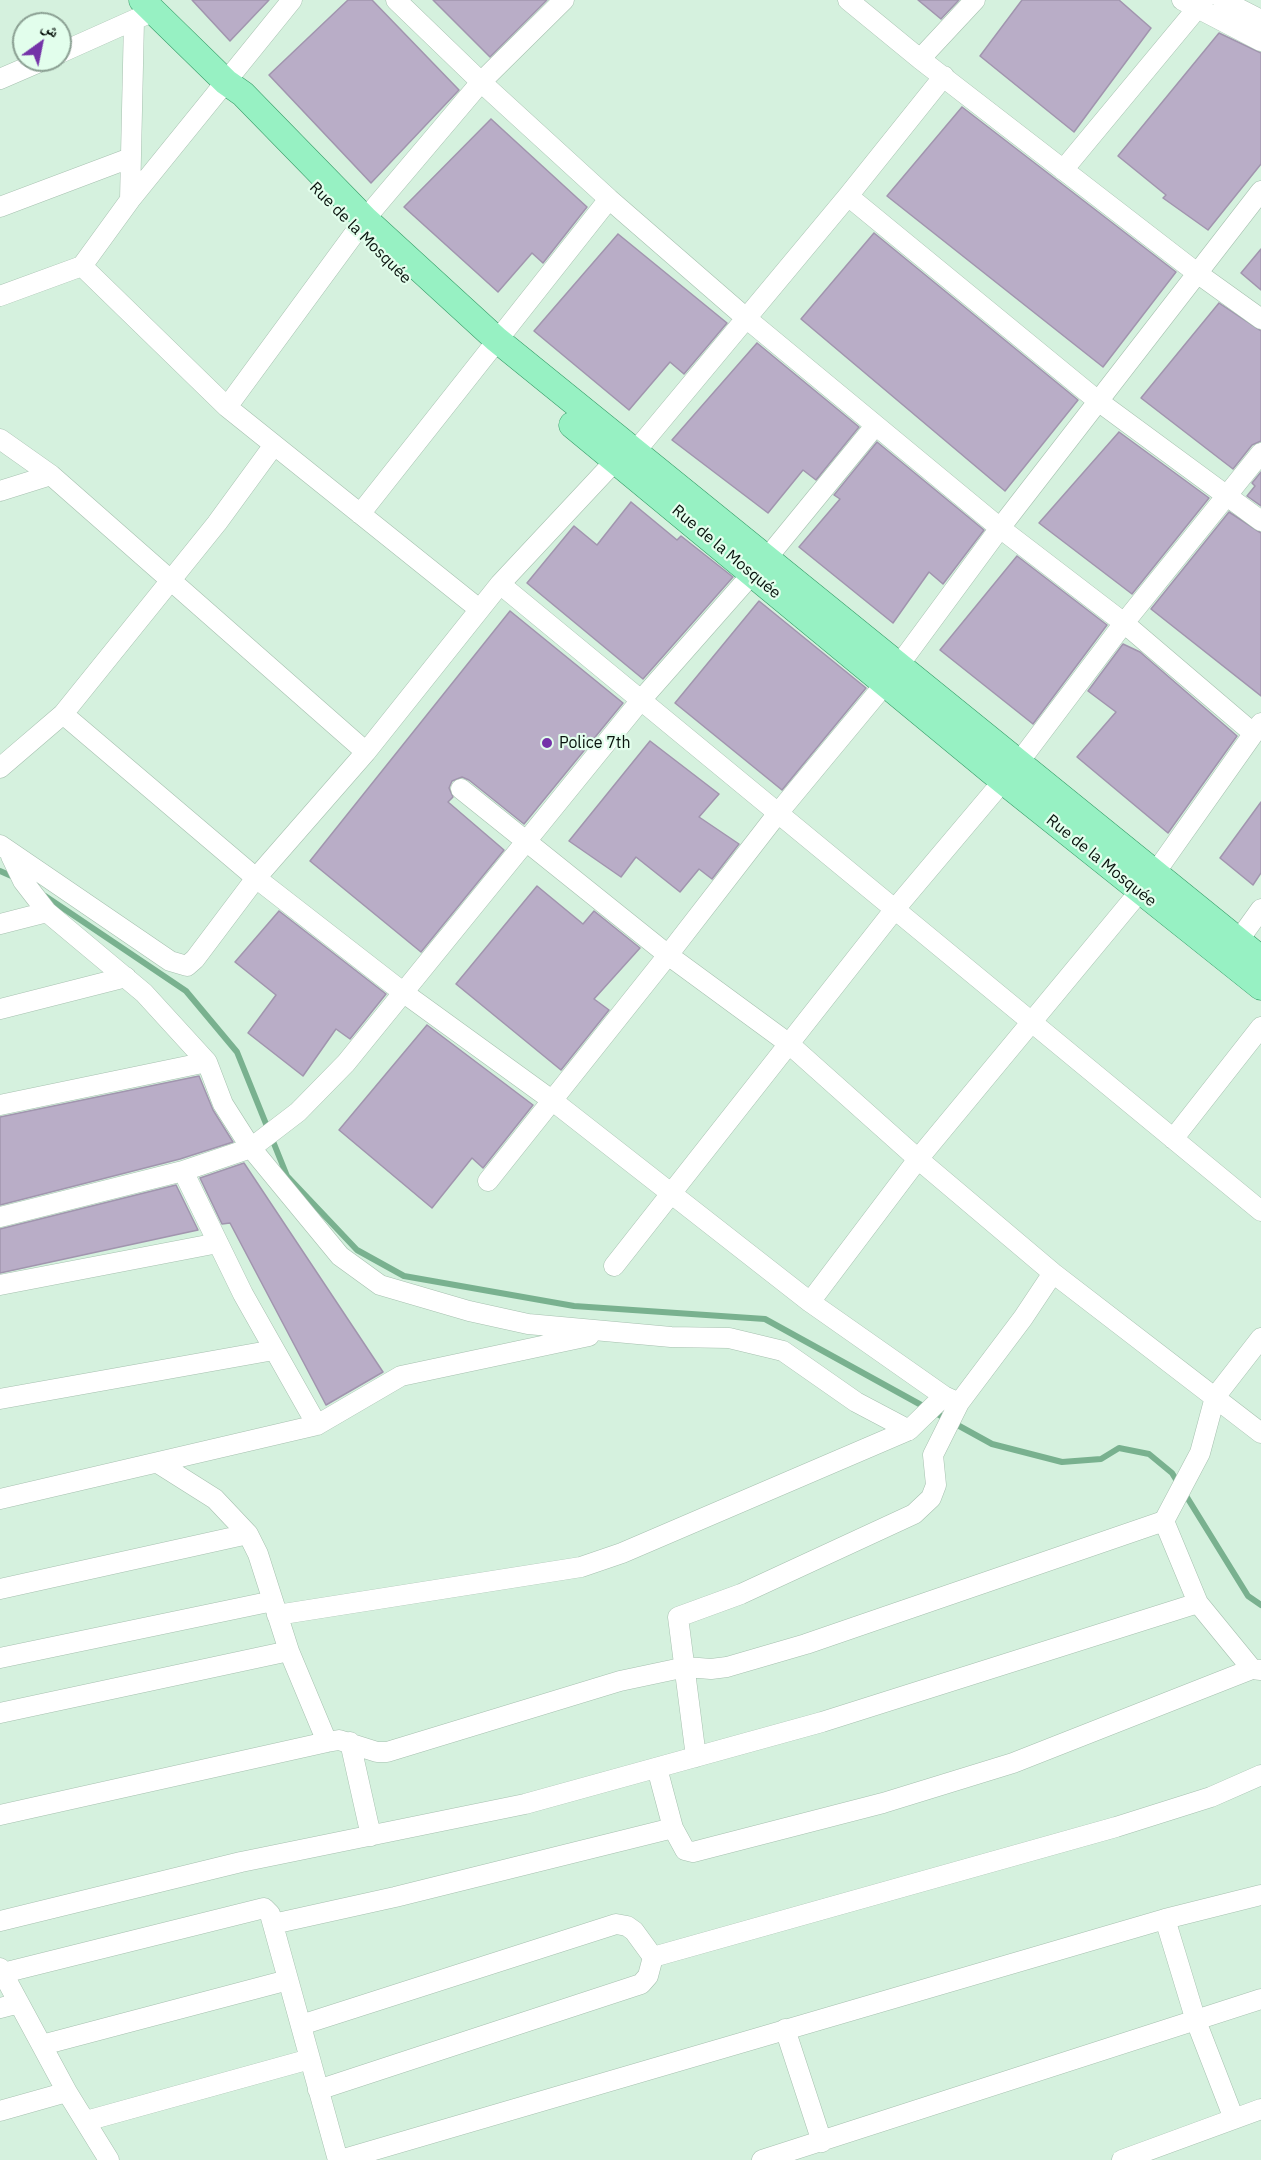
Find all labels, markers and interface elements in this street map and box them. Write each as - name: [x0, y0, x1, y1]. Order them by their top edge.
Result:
- north arrow: [12, 12, 72, 72]
- text: ش: [38, 16, 63, 42]
- street label: Rue de la Mosquée: [305, 178, 415, 288]
- street label: Rue de la Mosquée: [668, 501, 784, 603]
- place label: Police 7th: [559, 733, 631, 753]
- marker: Police 7th: [540, 736, 554, 750]
- street label: Rue de la Mosquée: [1042, 811, 1160, 911]

